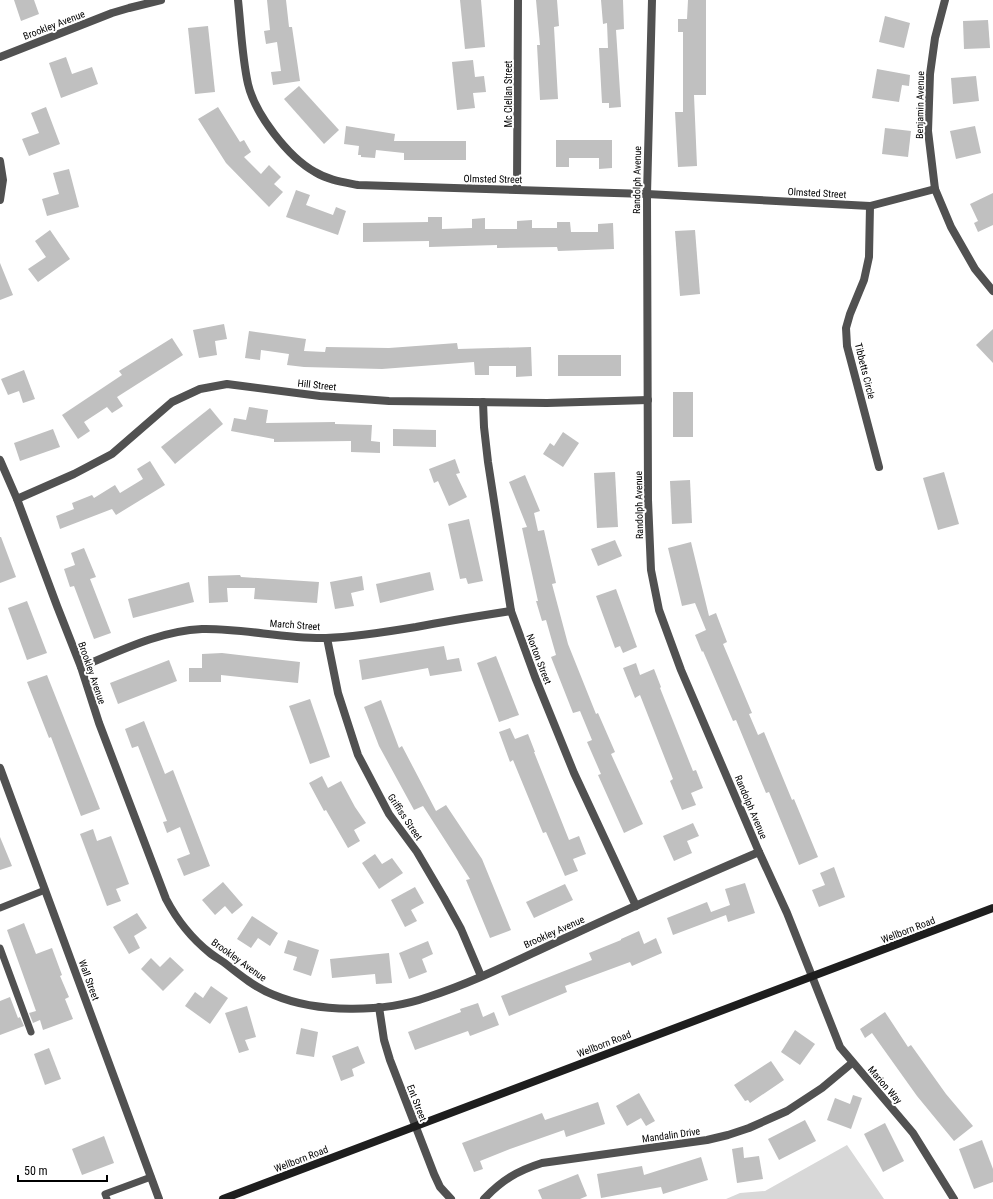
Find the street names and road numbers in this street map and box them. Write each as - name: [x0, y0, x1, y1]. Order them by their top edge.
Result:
- street label: Brookley Avenue: [22, 8, 87, 42]
- street label: Mc Clellan Street: [503, 60, 514, 128]
- street label: Benjamin Avenue: [914, 71, 926, 139]
- street label: Randolph Avenue: [631, 146, 643, 214]
- street label: Olmsted Street: [464, 173, 522, 185]
- street label: Olmsted Street: [787, 186, 847, 200]
- street label: Tibbetts Circle: [853, 342, 877, 400]
- street label: Hill Street: [297, 378, 337, 393]
- street label: Randolph Avenue: [633, 471, 645, 539]
- street label: March Street: [269, 618, 321, 632]
- street label: Norton Street: [524, 632, 554, 686]
- street label: Brookley Avenue: [76, 640, 108, 706]
- street label: Randolph Avenue: [733, 774, 769, 841]
- street label: Griffiss Street: [385, 792, 425, 842]
- street label: Brookley Avenue: [522, 914, 586, 950]
- street label: Wellborn Road: [879, 915, 937, 945]
- street label: Brookley Avenue: [209, 936, 269, 984]
- street label: Wall Street: [77, 958, 101, 1002]
- street label: Wellborn Road: [575, 1029, 633, 1059]
- street label: Marion Way: [866, 1064, 904, 1106]
- street label: Ent Street: [405, 1083, 429, 1123]
- street label: Mandalin Drive: [641, 1125, 701, 1145]
- street label: Wellborn Road: [272, 1144, 330, 1174]

